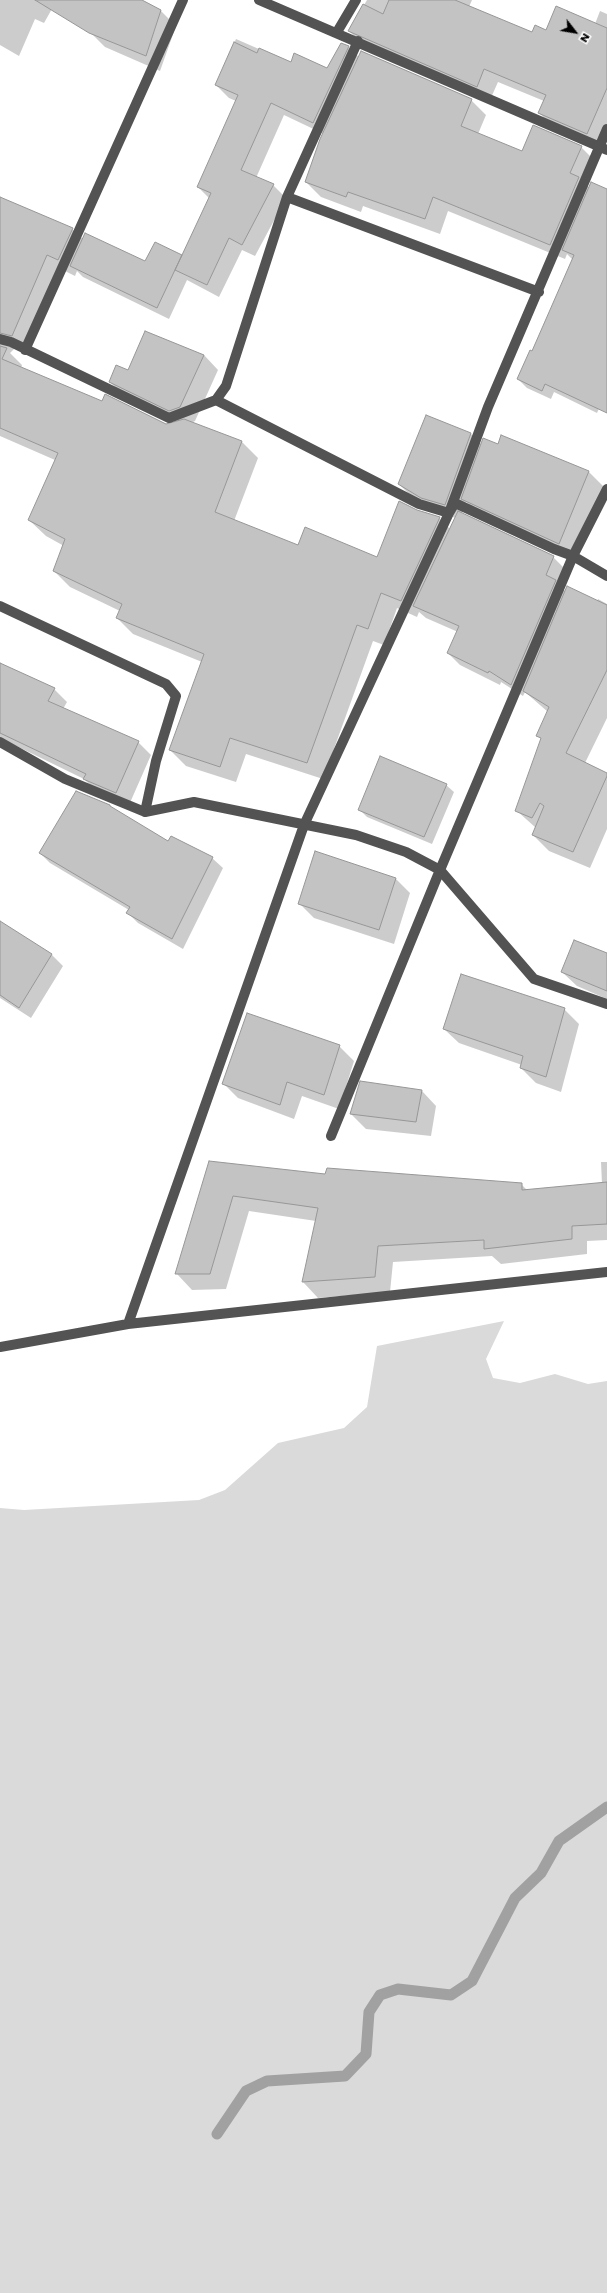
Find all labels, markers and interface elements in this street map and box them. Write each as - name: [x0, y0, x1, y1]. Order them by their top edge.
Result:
- north arrow: [555, 12, 595, 52]
- text: N: [576, 31, 594, 46]

